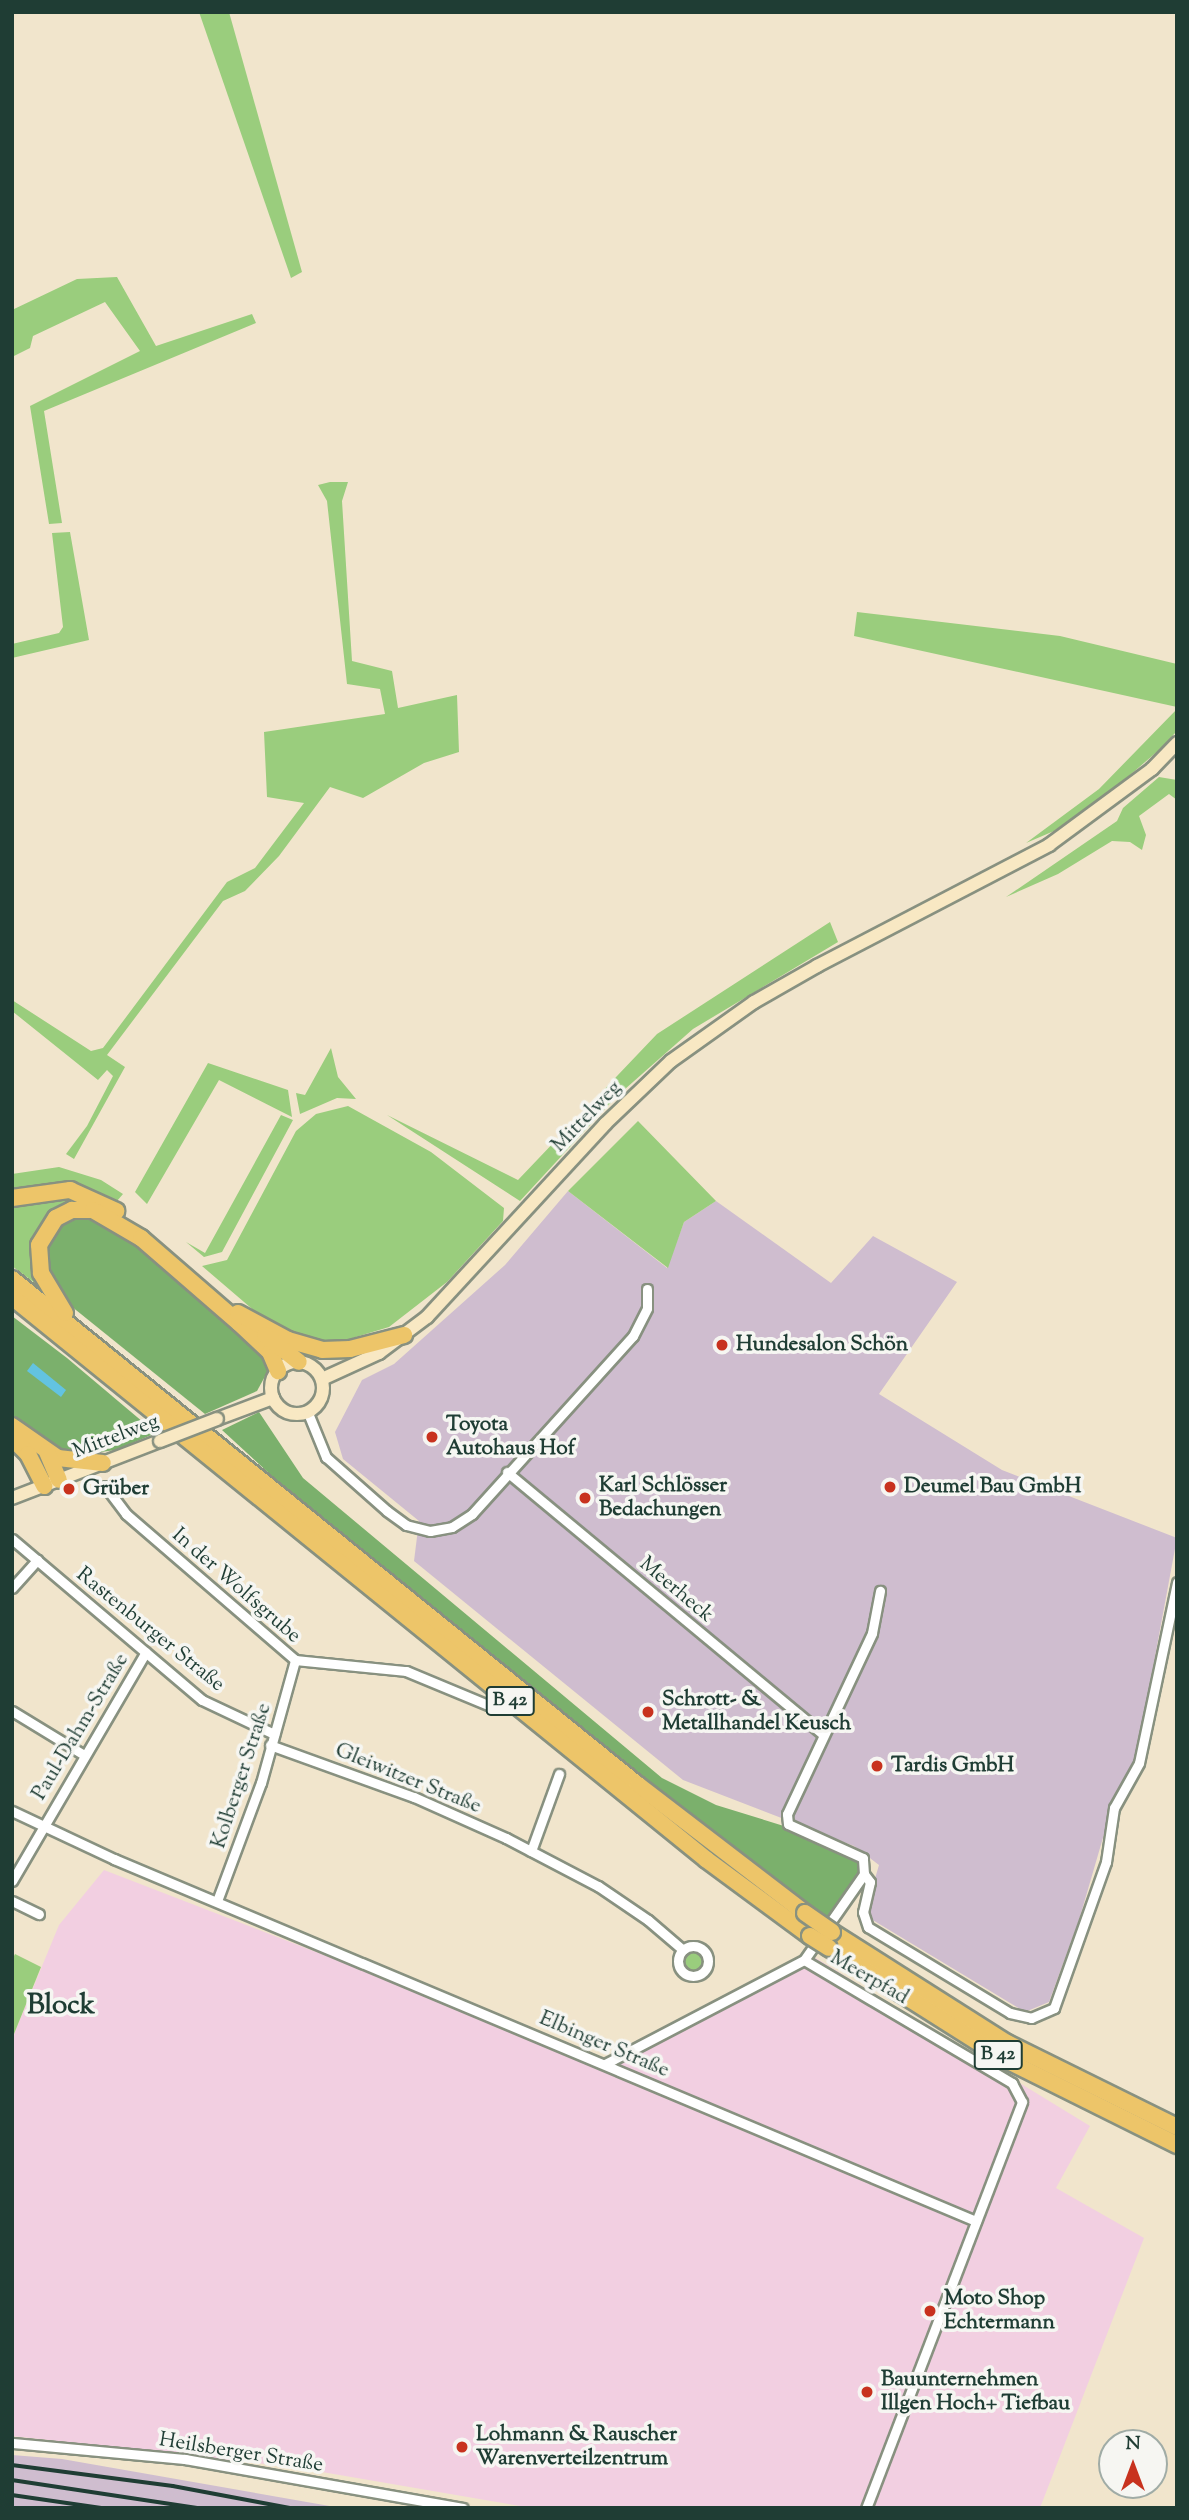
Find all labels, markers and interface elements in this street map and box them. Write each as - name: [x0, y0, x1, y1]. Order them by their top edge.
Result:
- street label: Mittelweg: [547, 1076, 627, 1158]
- place label: Hundesalon Schön: [736, 1332, 908, 1358]
- marker: Hundesalon Schön: [714, 1337, 730, 1353]
- street label: Mittelweg: [69, 1409, 163, 1465]
- place label: Toyota Autohaus Hof: [446, 1412, 575, 1462]
- marker: Toyota Autohaus Hof: [424, 1429, 440, 1445]
- place label: Karl Schlösser Bedachungen: [599, 1473, 727, 1523]
- place label: Deumel Bau GmbH: [904, 1474, 1081, 1500]
- place label: Grüber: [83, 1476, 149, 1502]
- marker: Deumel Bau GmbH: [882, 1479, 898, 1495]
- marker: Grüber: [61, 1481, 77, 1497]
- marker: Karl Schlösser Bedachungen: [577, 1490, 593, 1506]
- street label: In der Wolfsgrube: [166, 1523, 306, 1649]
- street label: Meerheck: [634, 1552, 718, 1628]
- street label: Rastenburger Straße: [71, 1562, 229, 1698]
- street label: Paul-Dahm-Straße: [27, 1649, 135, 1805]
- road number: B 42: [486, 1686, 534, 1716]
- place label: Schrott- & Metallhandel Keusch: [662, 1687, 851, 1737]
- street label: Kolberger Straße: [207, 1700, 277, 1852]
- marker: Schrott- & Metallhandel Keusch: [640, 1704, 656, 1720]
- street label: Gleiwitzer Straße: [331, 1738, 485, 1820]
- place label: Tardis GmbH: [891, 1753, 1014, 1779]
- marker: Tardis GmbH: [869, 1758, 885, 1774]
- street label: Meerpfad: [825, 1945, 913, 2011]
- district label: Block: [27, 1989, 95, 2023]
- street label: Elbinger Straße: [535, 2006, 673, 2084]
- road number: B 42: [974, 2039, 1023, 2070]
- place label: Moto Shop Echtermann: [944, 2286, 1055, 2336]
- marker: Moto Shop Echtermann: [922, 2303, 938, 2319]
- place label: Bauunternehmen Illgen Hoch+ Tiefbau: [881, 2367, 1070, 2417]
- marker: Bauunternehmen Illgen Hoch+ Tiefbau: [859, 2384, 875, 2400]
- place label: Lohmann & Rauscher Warenverteilzentrum: [476, 2422, 677, 2472]
- street label: Heilsberger Straße: [157, 2428, 325, 2478]
- north arrow: [1098, 2429, 1168, 2499]
- text: N: [1125, 2431, 1141, 2458]
- marker: Lohmann & Rauscher Warenverteilzentrum: [454, 2439, 470, 2455]

